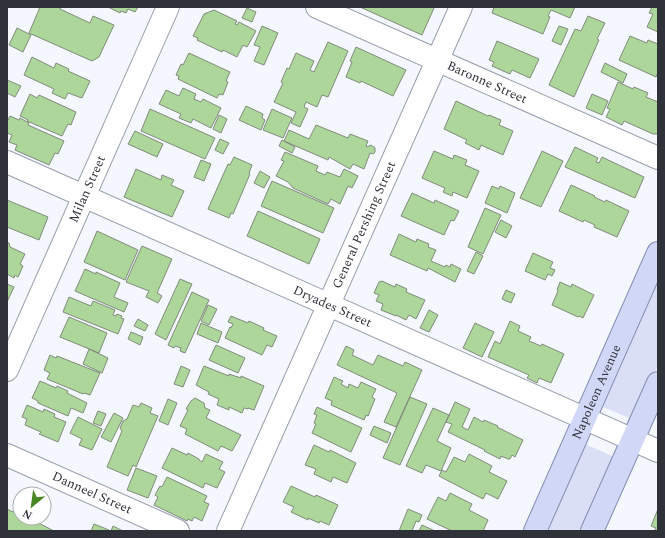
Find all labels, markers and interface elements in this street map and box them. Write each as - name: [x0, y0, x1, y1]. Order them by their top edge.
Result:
- street label: Baronne Street: [444, 56, 531, 109]
- street label: Milan Street: [64, 152, 111, 226]
- street label: General Pershing Street: [327, 158, 401, 292]
- street label: Dryades Street: [290, 280, 375, 333]
- street label: Napoleon Avenue: [567, 341, 626, 443]
- street label: Danneel Street: [49, 466, 135, 519]
- north arrow: [12, 486, 52, 526]
- text: N: [19, 505, 35, 524]

